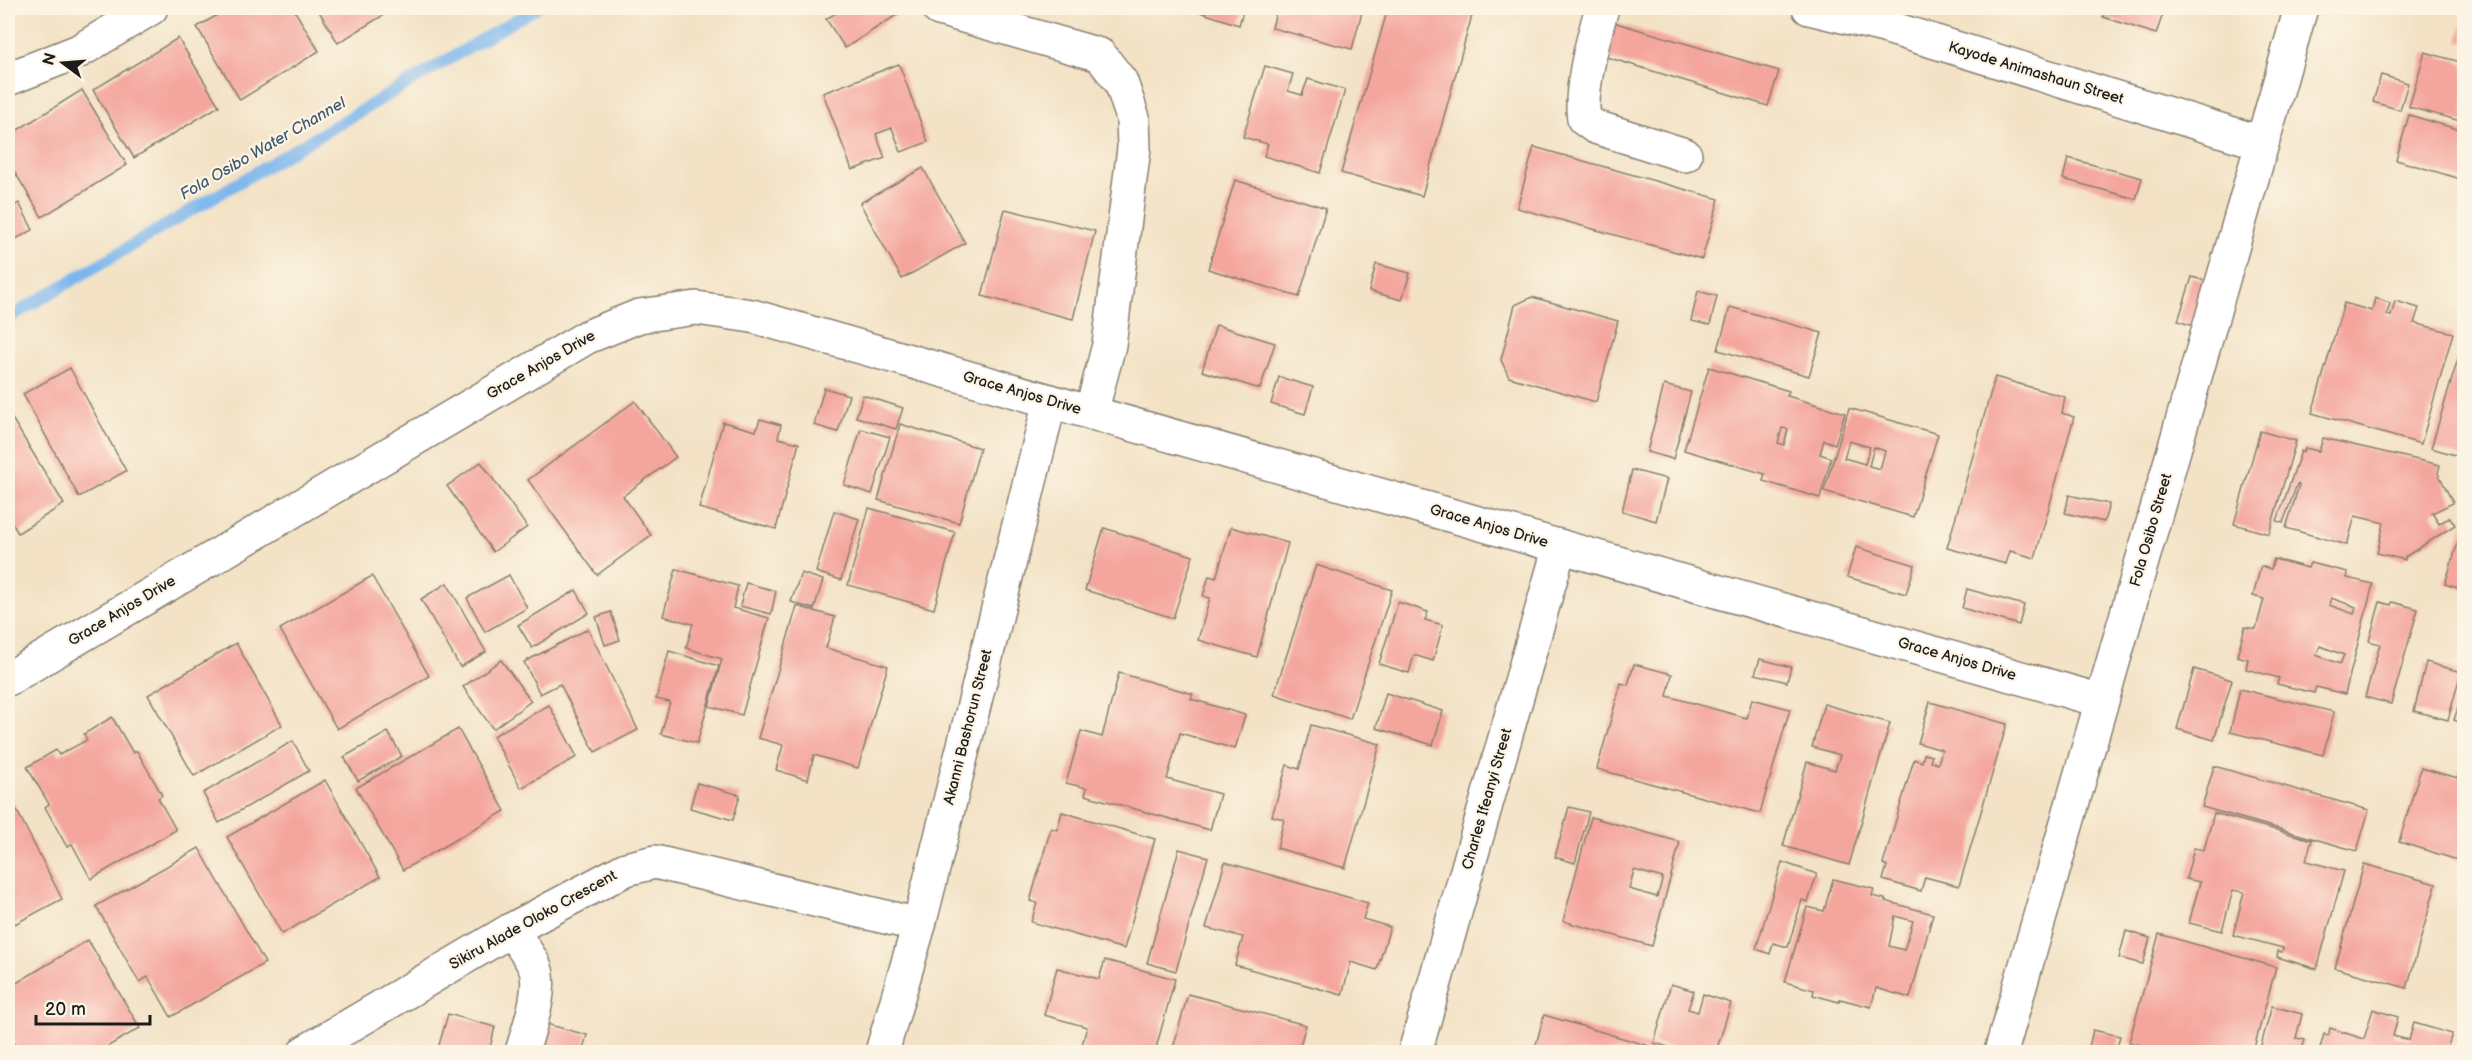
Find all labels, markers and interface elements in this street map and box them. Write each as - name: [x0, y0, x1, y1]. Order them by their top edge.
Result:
- north arrow: [33, 33, 93, 93]
- street label: Kayode Animashaun Street: [1946, 37, 2126, 109]
- text: N: [39, 51, 61, 68]
- water label: Fola Osibo Water Channel: [177, 93, 350, 204]
- street label: Grace Anjos Drive: [483, 326, 599, 404]
- street label: Grace Anjos Drive: [961, 367, 1083, 419]
- street label: Fola Osibo Street: [2126, 471, 2176, 589]
- street label: Grace Anjos Drive: [1428, 500, 1550, 552]
- street label: Grace Anjos Drive: [65, 571, 179, 651]
- street label: Grace Anjos Drive: [1896, 633, 2018, 685]
- street label: Akanni Bashorun Street: [940, 647, 997, 807]
- street label: Charles Ifeanyi Street: [1458, 726, 1516, 872]
- street label: Sikiru Alade Oloko Crescent: [446, 866, 620, 974]
- scale bar: [36, 988, 150, 1026]
- text: 20 m: [45, 999, 86, 1020]

